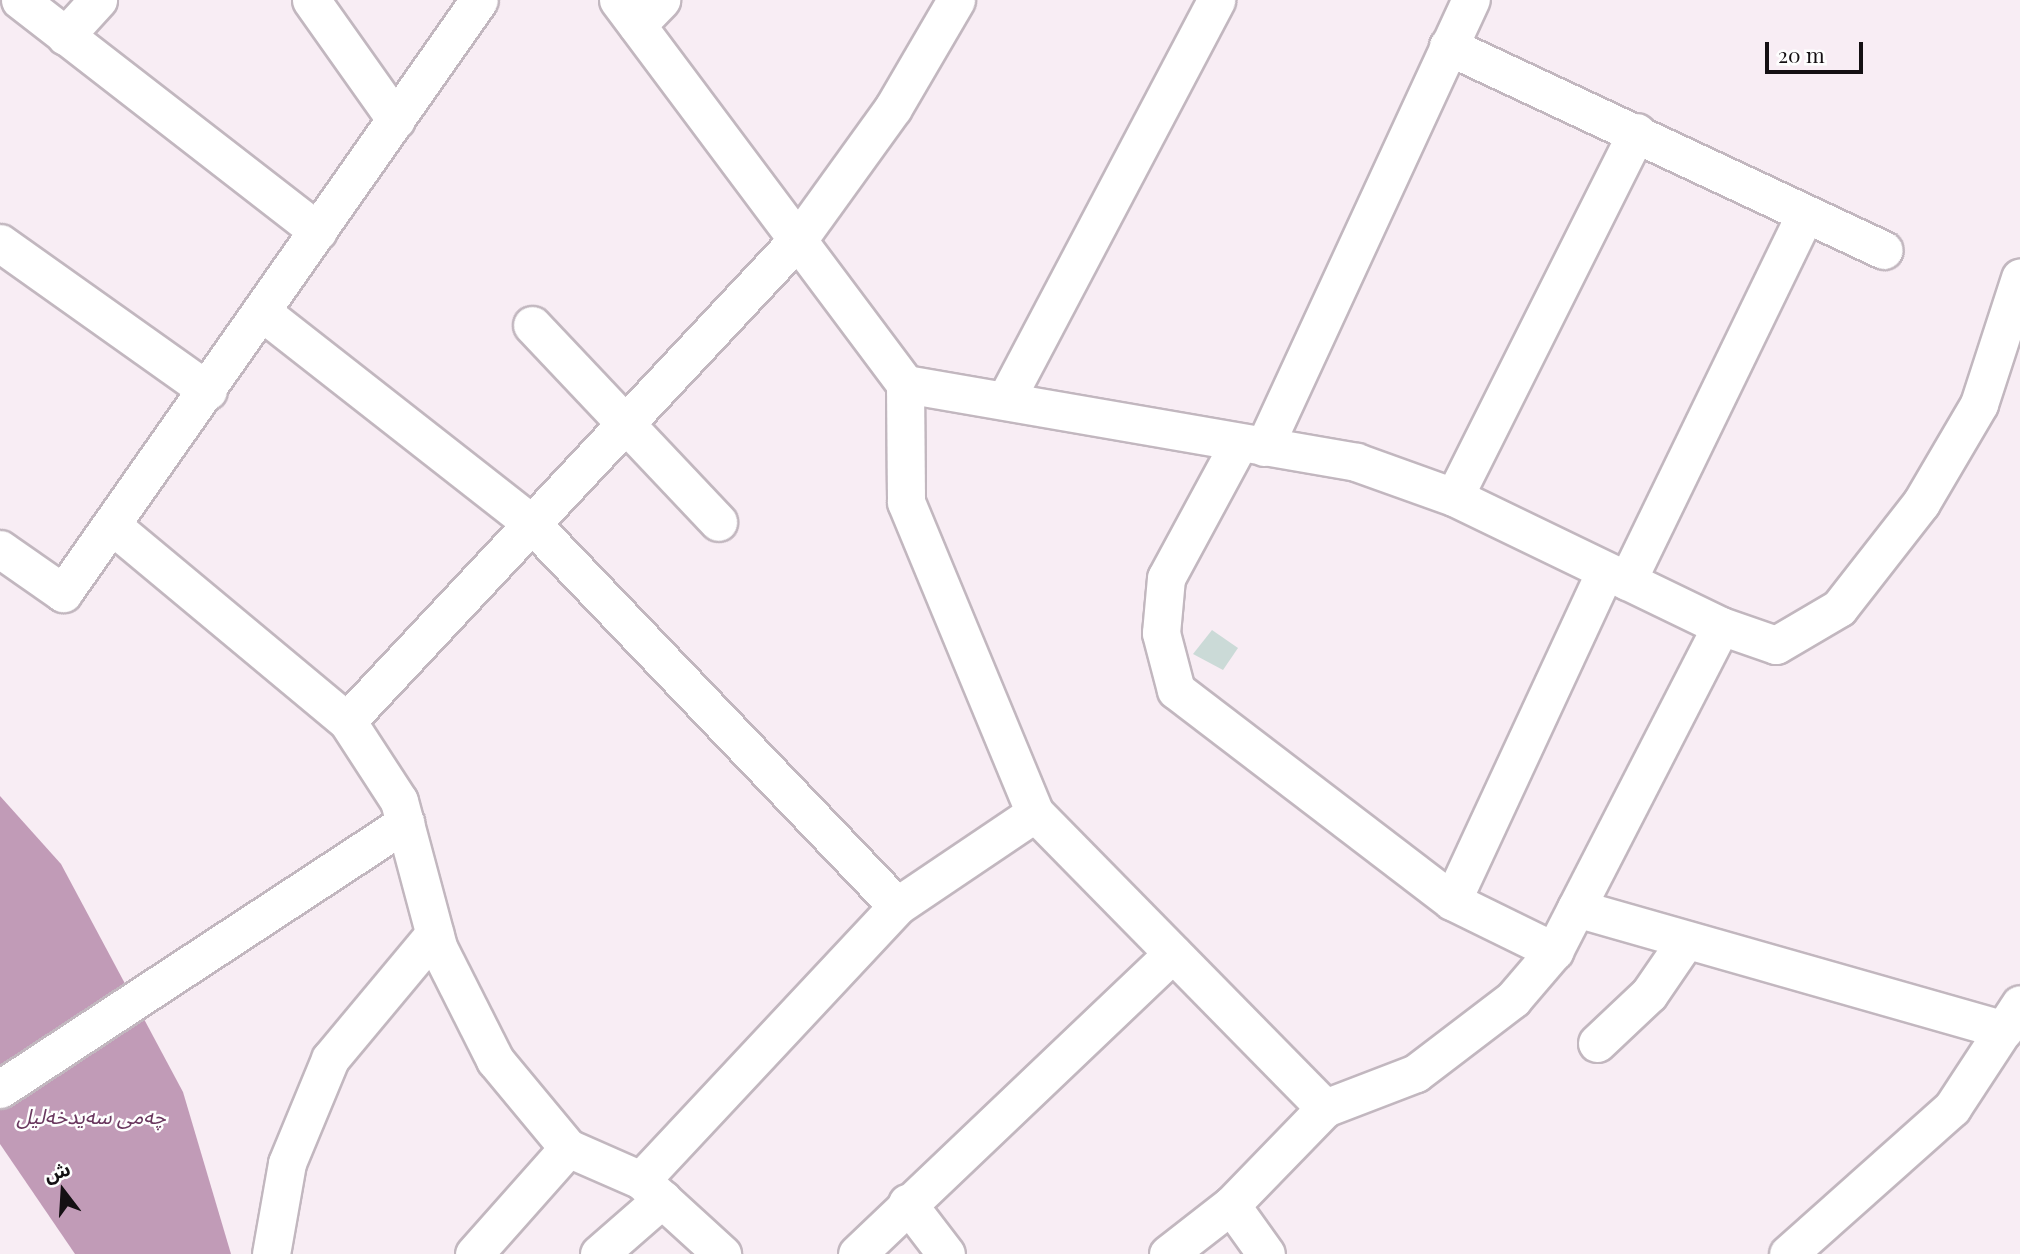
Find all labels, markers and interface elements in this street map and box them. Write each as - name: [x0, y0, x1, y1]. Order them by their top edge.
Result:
- scale bar: [1768, 28, 1866, 72]
- text: 20 m: [1778, 40, 1825, 68]
- water label: چەمی سەیدخەلیل: [16, 1102, 166, 1128]
- text: ش: [41, 1155, 73, 1187]
- north arrow: [28, 1156, 98, 1226]

